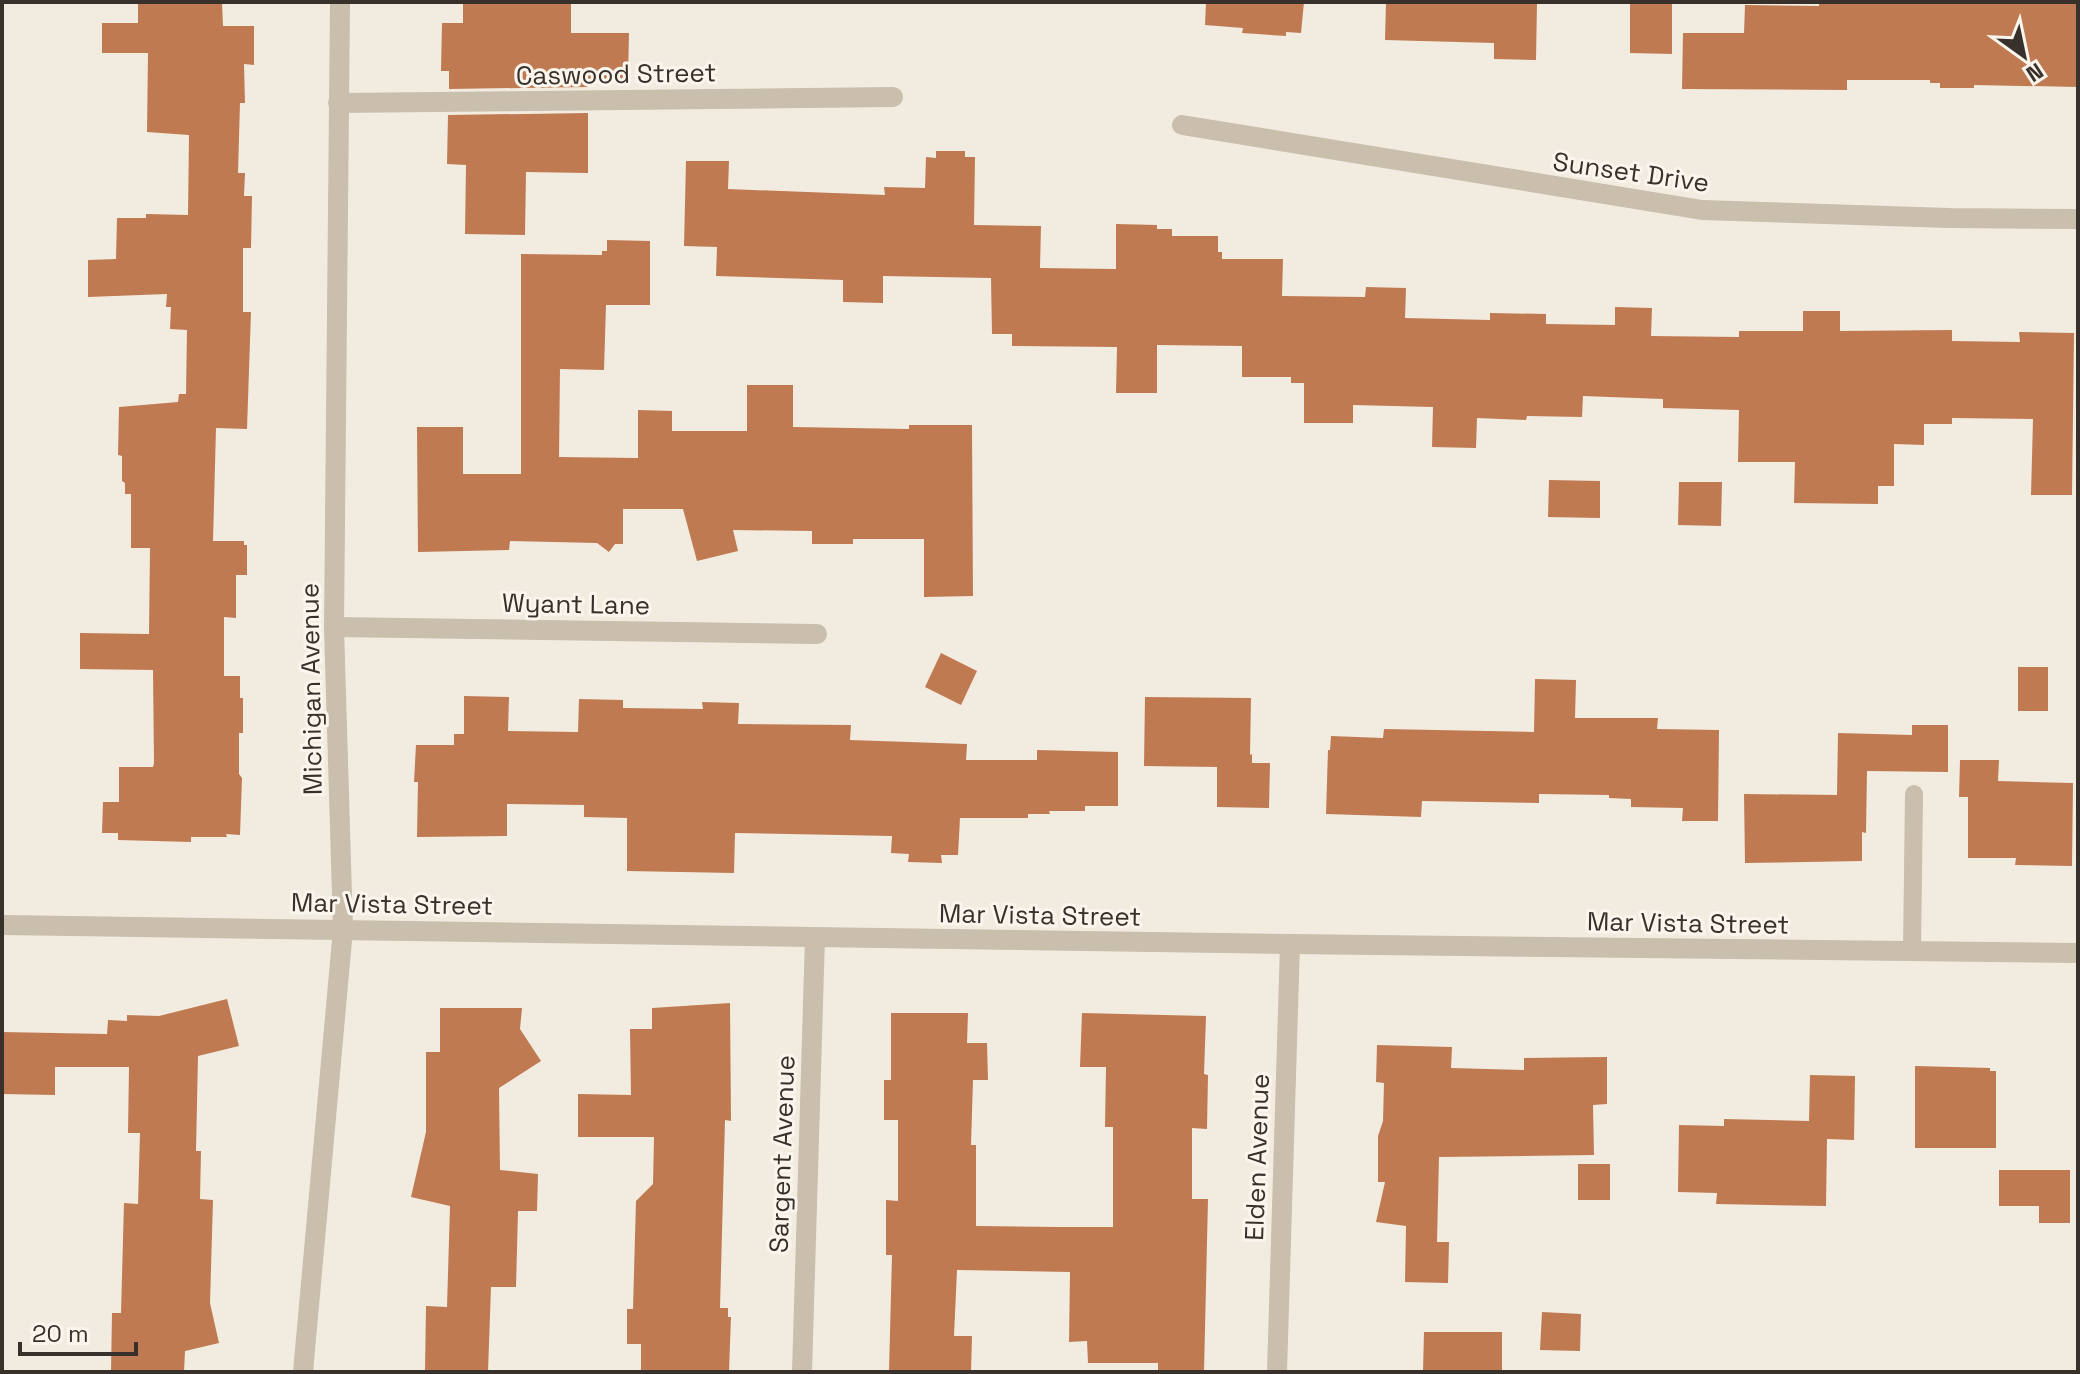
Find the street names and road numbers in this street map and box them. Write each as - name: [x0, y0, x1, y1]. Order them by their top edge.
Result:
- street label: Caswood Street: [515, 55, 717, 93]
- street label: Sunset Drive: [1551, 144, 1711, 200]
- street label: Michigan Avenue: [292, 582, 330, 796]
- street label: Wyant Lane: [502, 586, 650, 622]
- street label: Mar Vista Street: [291, 885, 493, 923]
- street label: Mar Vista Street: [939, 896, 1141, 934]
- street label: Mar Vista Street: [1587, 904, 1789, 942]
- street label: Sargent Avenue: [762, 1054, 802, 1254]
- street label: Elden Avenue: [1237, 1073, 1277, 1241]

